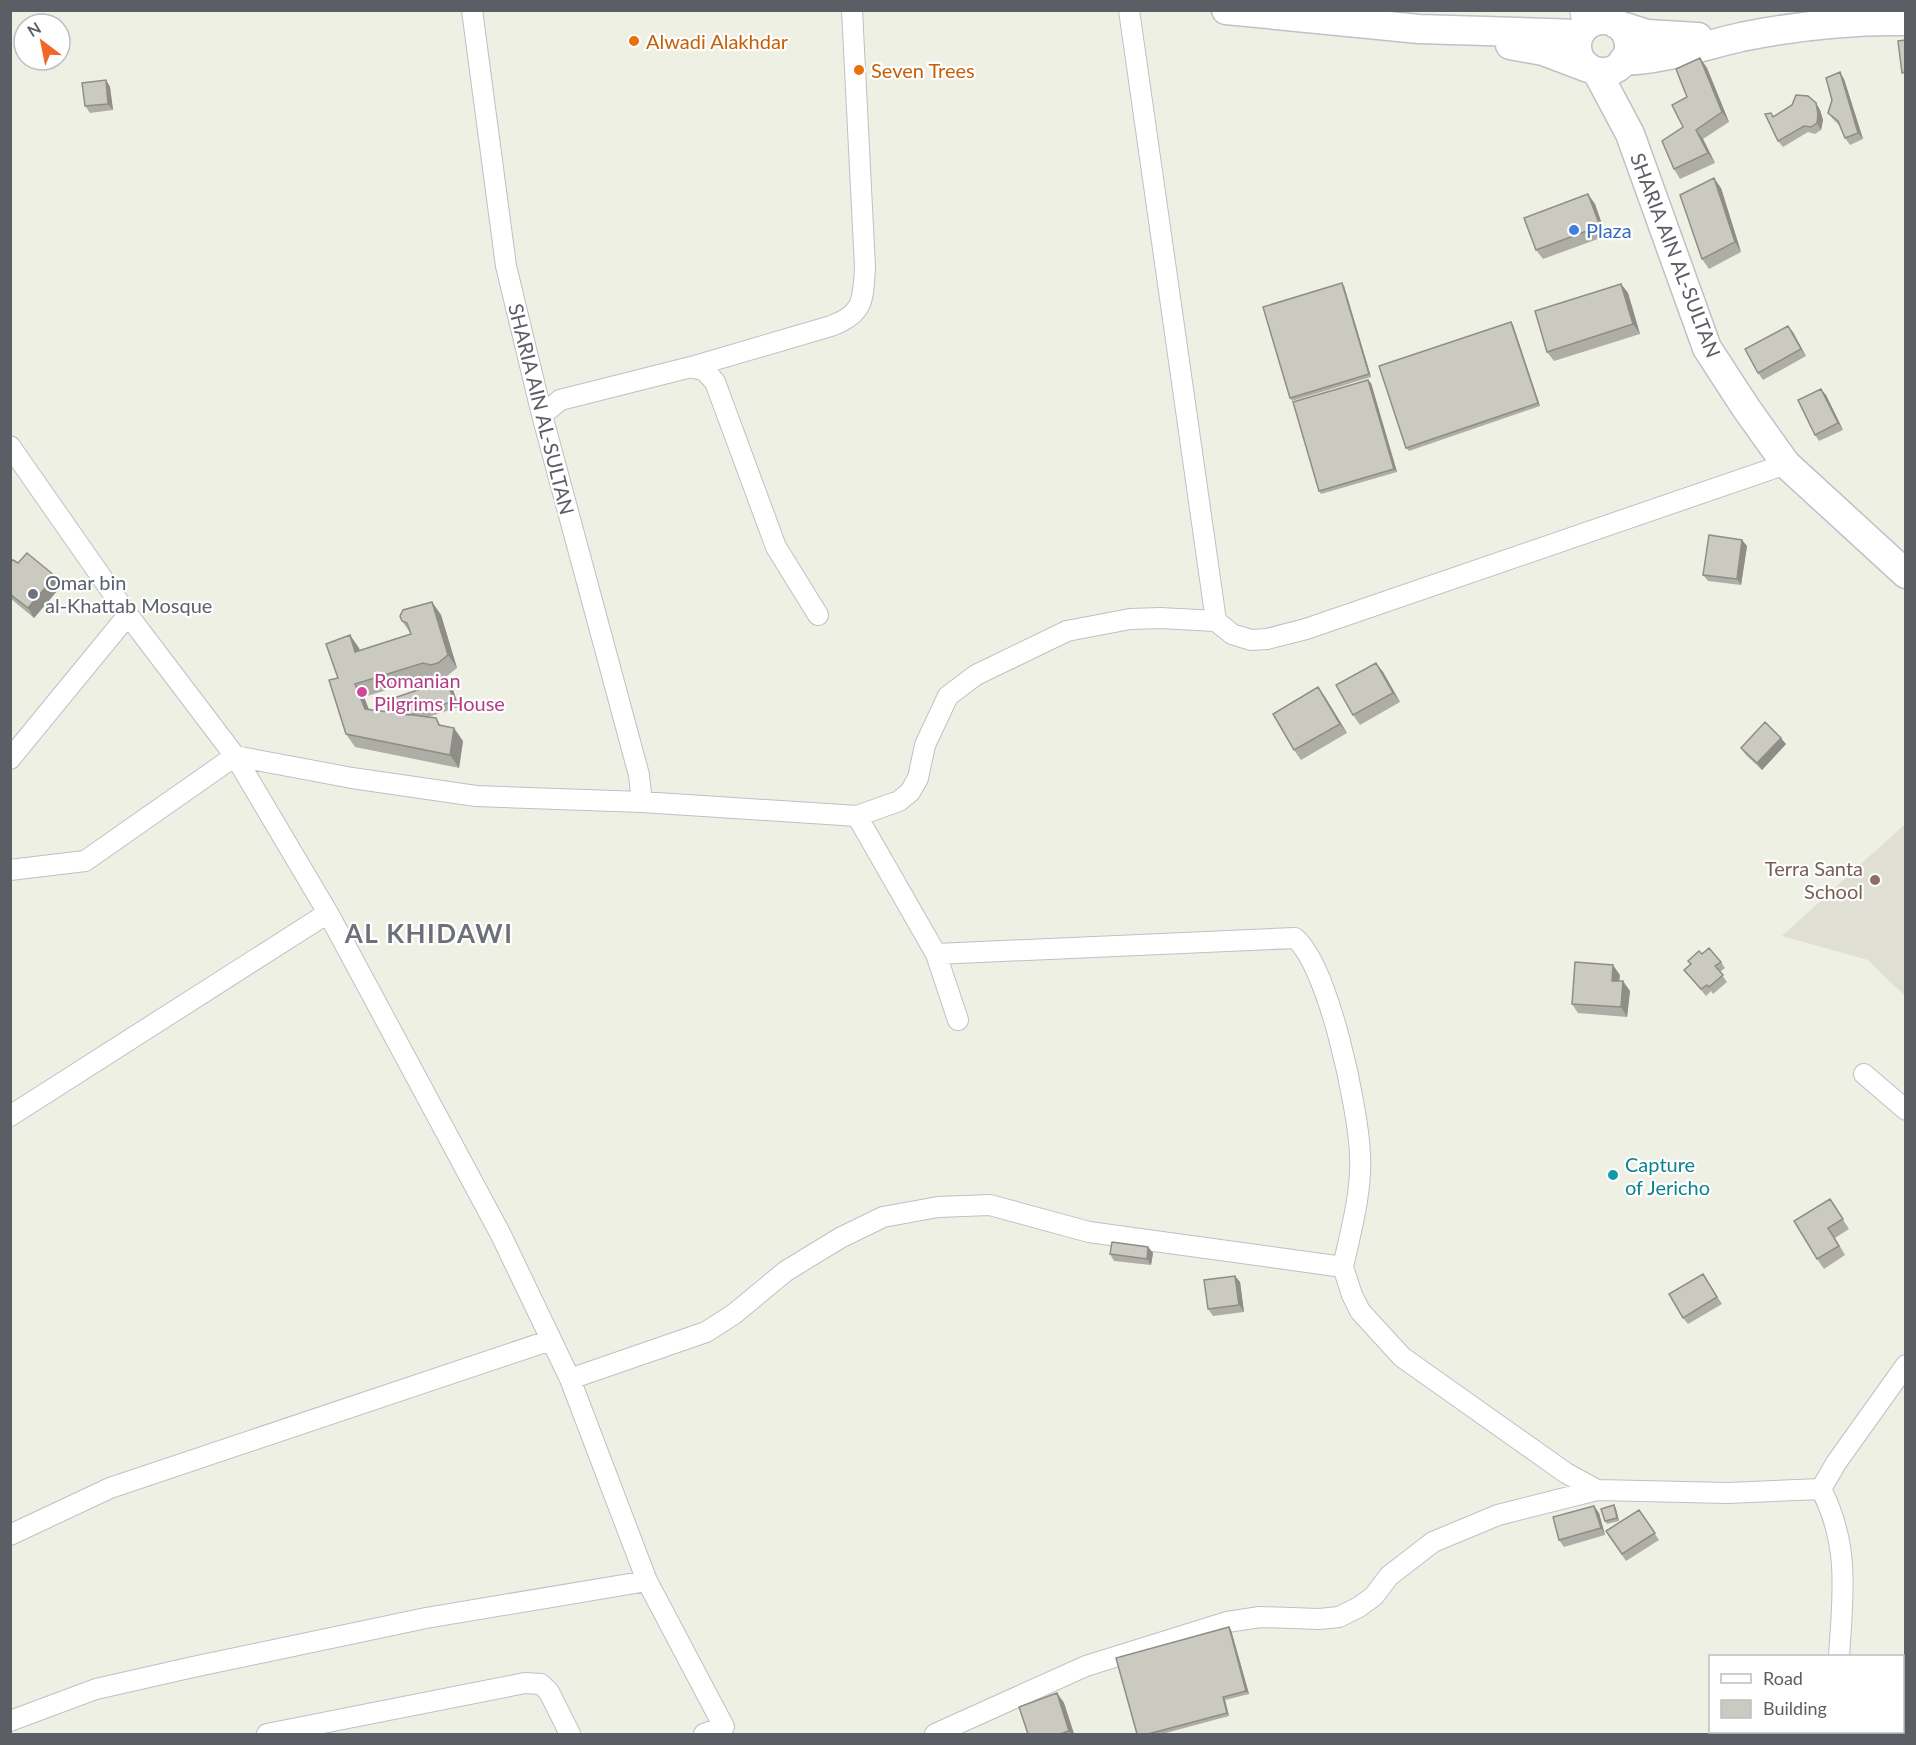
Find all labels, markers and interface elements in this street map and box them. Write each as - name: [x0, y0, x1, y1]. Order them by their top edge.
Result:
- north arrow: [12, 12, 72, 72]
- text: N: [24, 18, 44, 40]
- place label: Alwadi Alakhdar: [646, 29, 789, 53]
- marker: Alwadi Alakhdar: [627, 34, 641, 48]
- place label: Seven Trees: [871, 58, 975, 82]
- marker: Seven Trees: [852, 63, 866, 77]
- street label: SHARIA AIN AL-SULTAN: [1626, 149, 1726, 361]
- place label: Plaza: [1586, 218, 1632, 242]
- marker: Plaza: [1567, 223, 1581, 237]
- street label: SHARIA AIN AL-SULTAN: [504, 301, 580, 517]
- place label: Omar bin al-Khattab Mosque: [45, 570, 212, 617]
- marker: Omar bin al-Khattab Mosque: [26, 587, 40, 601]
- place label: Romanian Pilgrims House: [374, 668, 505, 715]
- marker: Romanian Pilgrims House: [355, 685, 369, 699]
- place label: Terra Santa School: [1765, 856, 1863, 903]
- marker: Terra Santa School: [1868, 873, 1882, 887]
- district label: AL KHIDAWI: [344, 917, 513, 949]
- place label: Capture of Jericho: [1625, 1152, 1710, 1199]
- marker: Capture of Jericho: [1606, 1168, 1620, 1182]
- legend: [1709, 1655, 1904, 1733]
- text: Road: [1763, 1667, 1803, 1689]
- text: Building: [1763, 1697, 1827, 1719]

